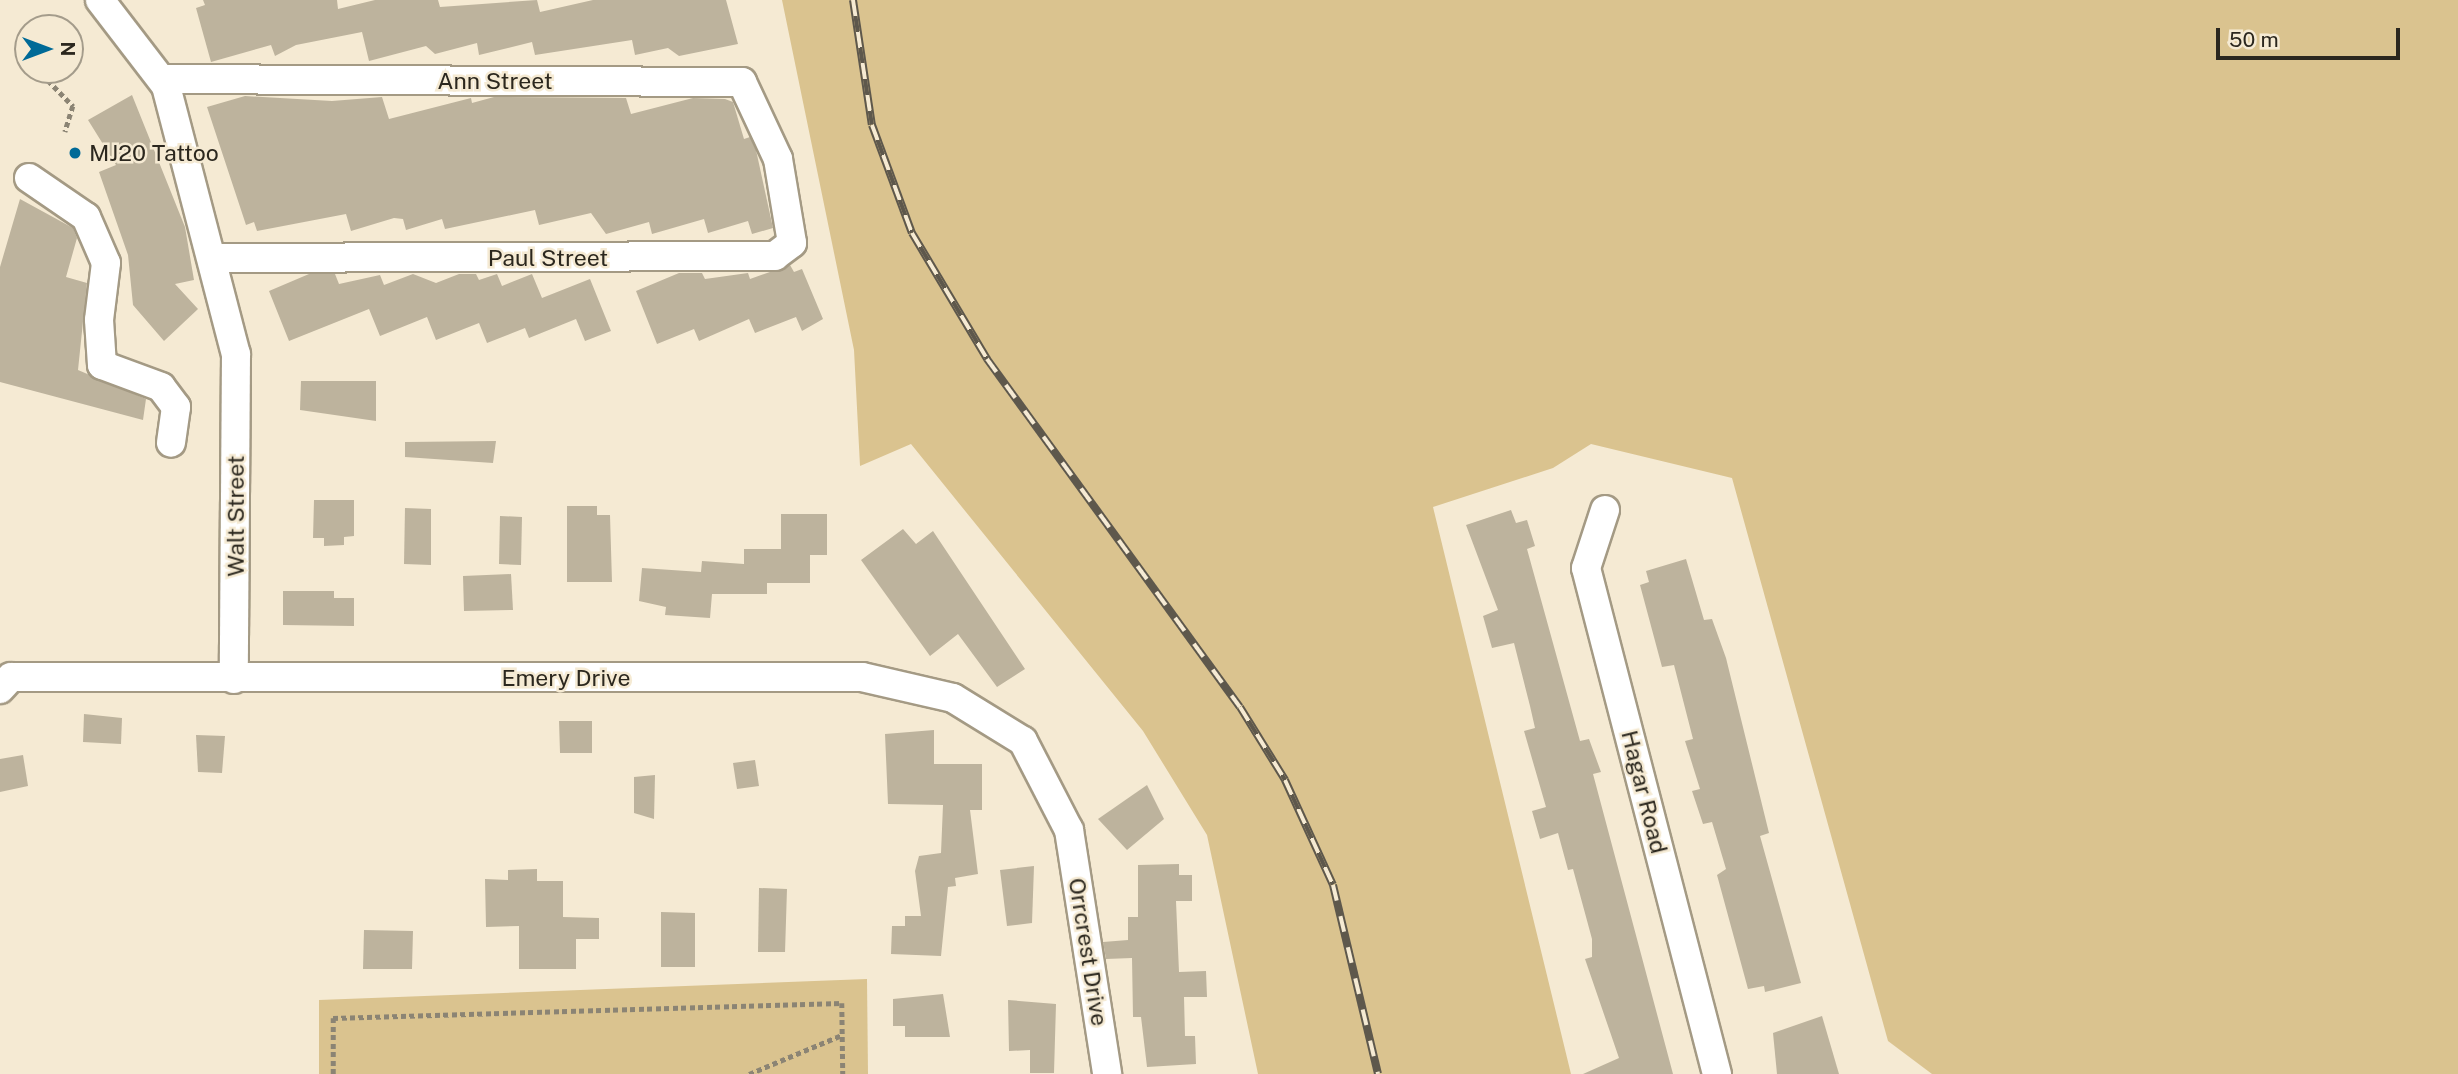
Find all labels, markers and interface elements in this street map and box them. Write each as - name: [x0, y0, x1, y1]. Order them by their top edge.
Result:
- north arrow: [14, 14, 84, 84]
- scale bar: [2220, 14, 2404, 58]
- text: 50 m: [2229, 27, 2279, 52]
- text: N: [57, 42, 79, 56]
- street label: Ann Street: [437, 67, 553, 95]
- place label: MJ20 Tattoo: [89, 139, 219, 167]
- marker: MJ20 Tattoo: [67, 145, 83, 161]
- street label: Paul Street: [488, 244, 608, 272]
- street label: Walt Street: [222, 455, 250, 577]
- street label: Emery Drive: [501, 664, 631, 692]
- street label: Hagar Road: [1615, 728, 1673, 856]
- street label: Orrcrest Drive: [1063, 876, 1113, 1028]

